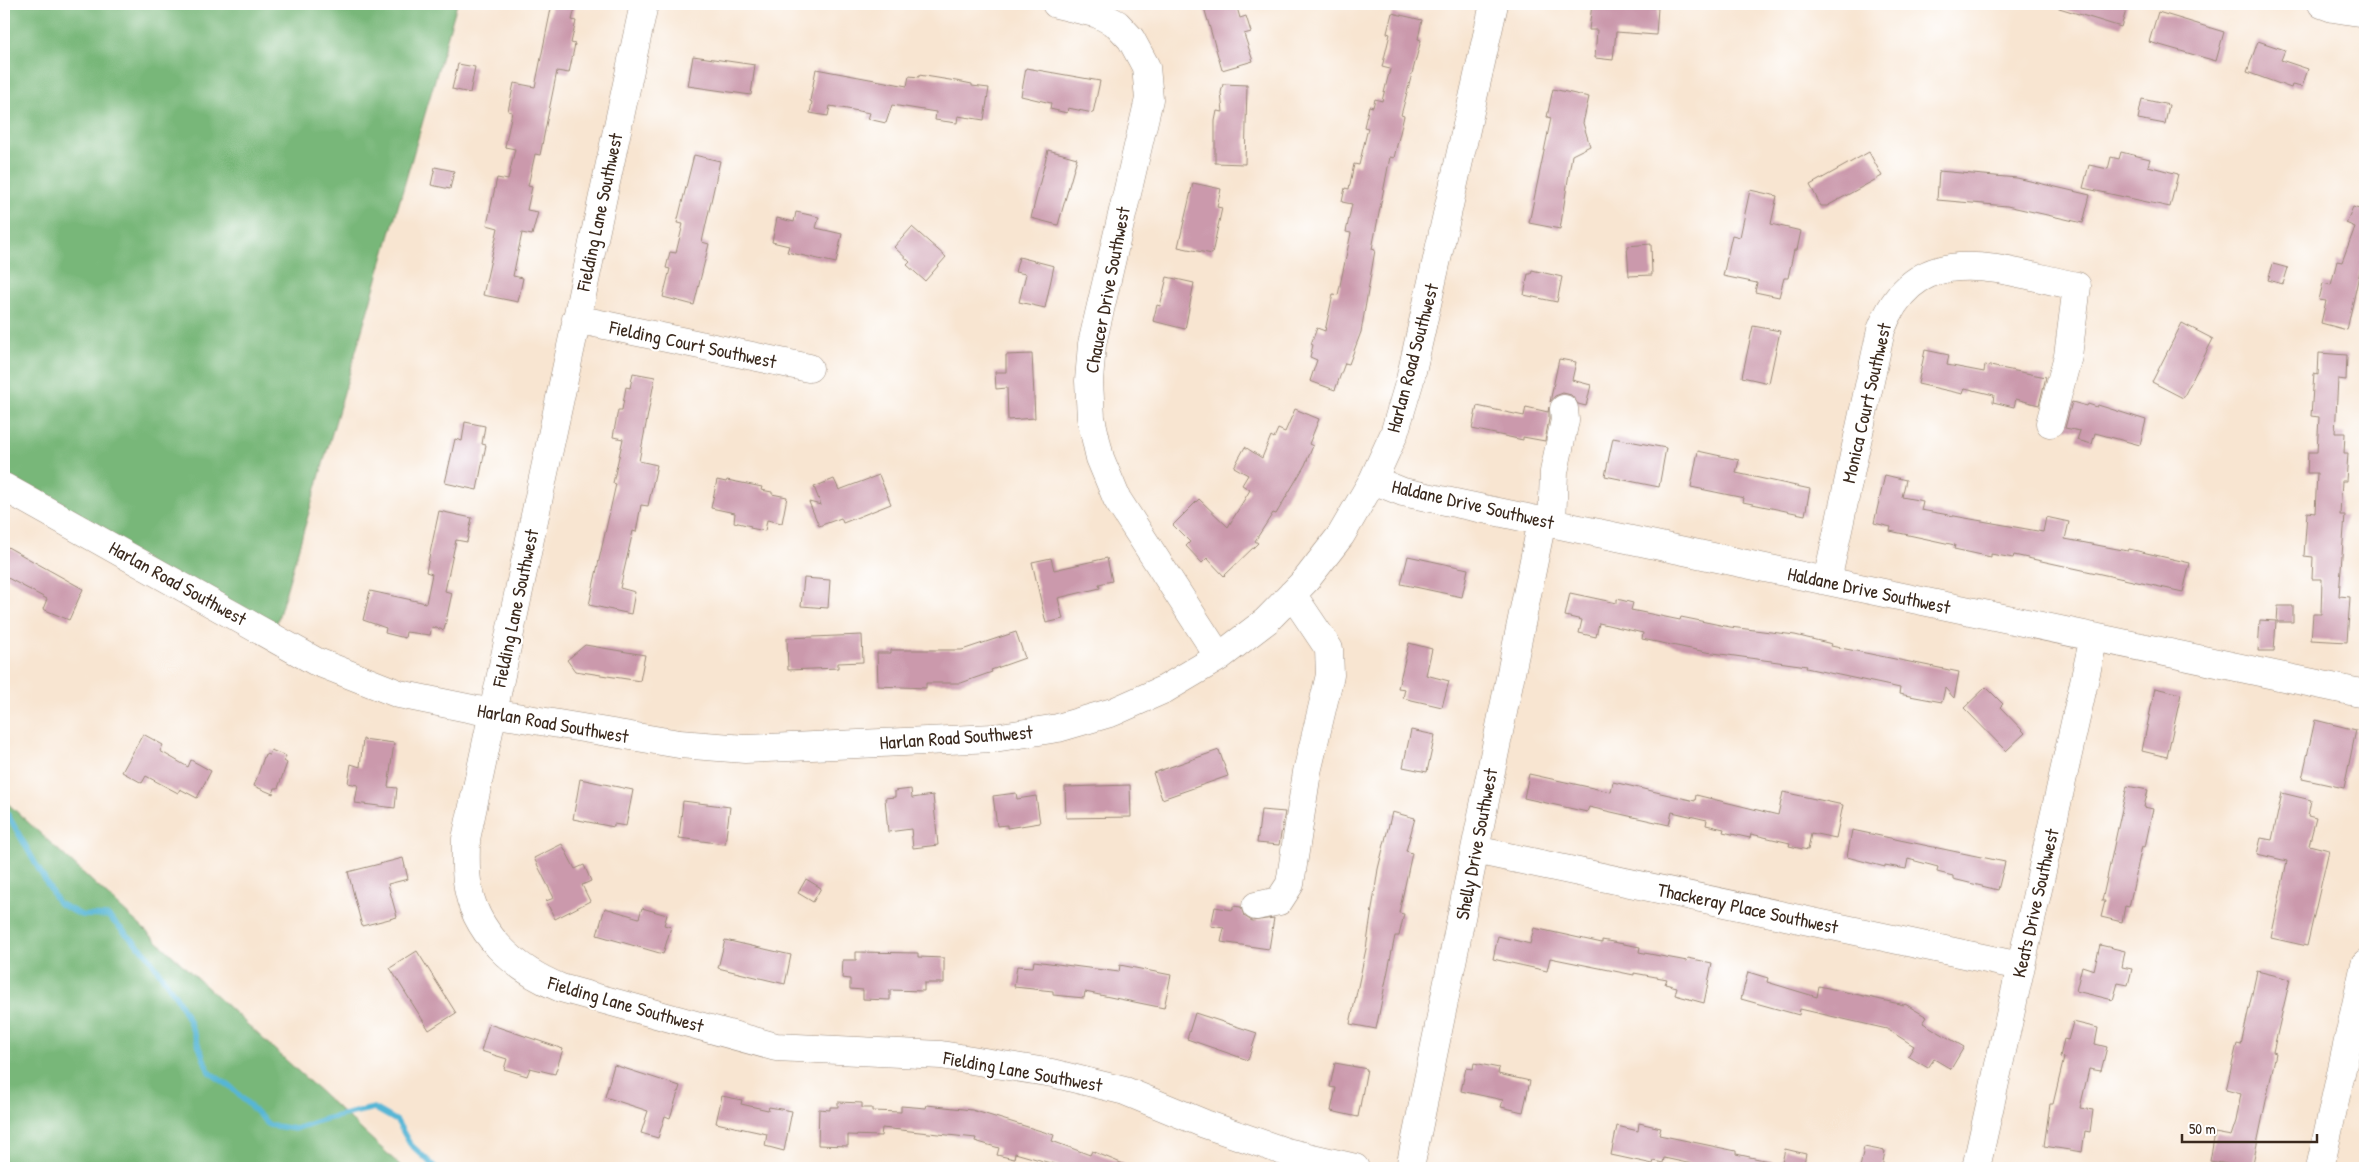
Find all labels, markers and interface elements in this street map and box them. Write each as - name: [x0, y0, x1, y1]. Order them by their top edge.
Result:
- street label: Fielding Lane Southwest: [569, 130, 629, 294]
- street label: Chaucer Drive Southwest: [1078, 204, 1136, 375]
- street label: Harlan Road Southwest: [1380, 280, 1445, 435]
- street label: Fielding Court Southwest: [606, 313, 779, 374]
- street label: Monica Court Southwest: [1835, 320, 1897, 486]
- street label: Haldane Drive Southwest: [1389, 473, 1557, 535]
- street label: Fielding Lane Southwest: [485, 526, 545, 690]
- street label: Harlan Road Southwest: [105, 534, 252, 632]
- street label: Haldane Drive Southwest: [1785, 560, 1953, 620]
- street label: Harlan Road Southwest: [475, 697, 631, 749]
- street label: Harlan Road Southwest: [879, 719, 1034, 755]
- street label: Shelly Drive Southwest: [1449, 766, 1504, 922]
- street label: Keats Drive Southwest: [2005, 826, 2065, 980]
- street label: Thackeray Place Southwest: [1655, 876, 1841, 940]
- street label: Fielding Lane Southwest: [544, 969, 707, 1039]
- street label: Fielding Lane Southwest: [941, 1044, 1105, 1098]
- scale bar: [2182, 1112, 2316, 1144]
- text: 50 m: [2189, 1118, 2216, 1139]

